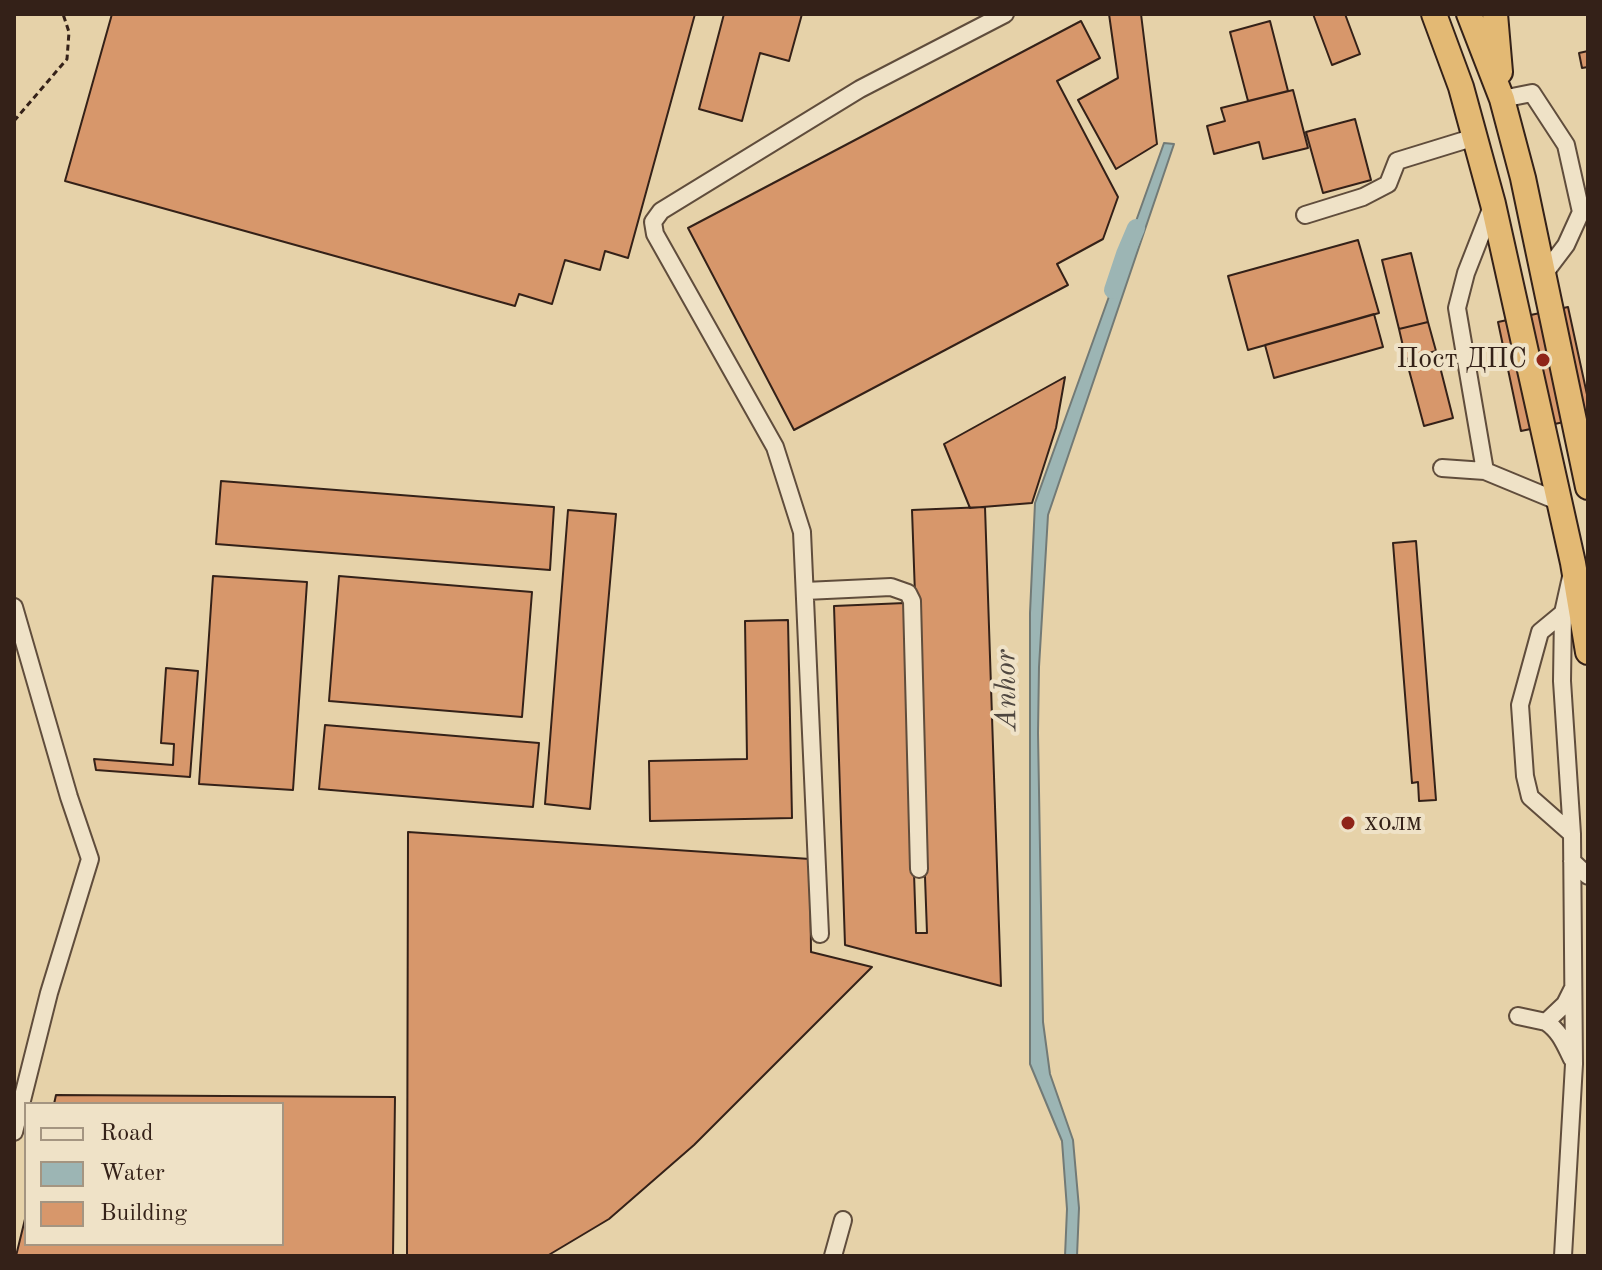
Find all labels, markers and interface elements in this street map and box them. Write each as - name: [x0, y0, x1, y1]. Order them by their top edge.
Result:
- place label: Пост ДПС: [1396, 343, 1527, 377]
- marker: Пост ДПС: [1534, 351, 1552, 369]
- water label: Anhor: [988, 649, 1026, 731]
- place label: холм: [1364, 806, 1422, 840]
- marker: холм: [1339, 814, 1357, 832]
- legend: [24, 1102, 284, 1246]
- text: Road: [100, 1122, 153, 1146]
- text: Water: [100, 1162, 165, 1186]
- text: Building: [100, 1202, 187, 1226]

